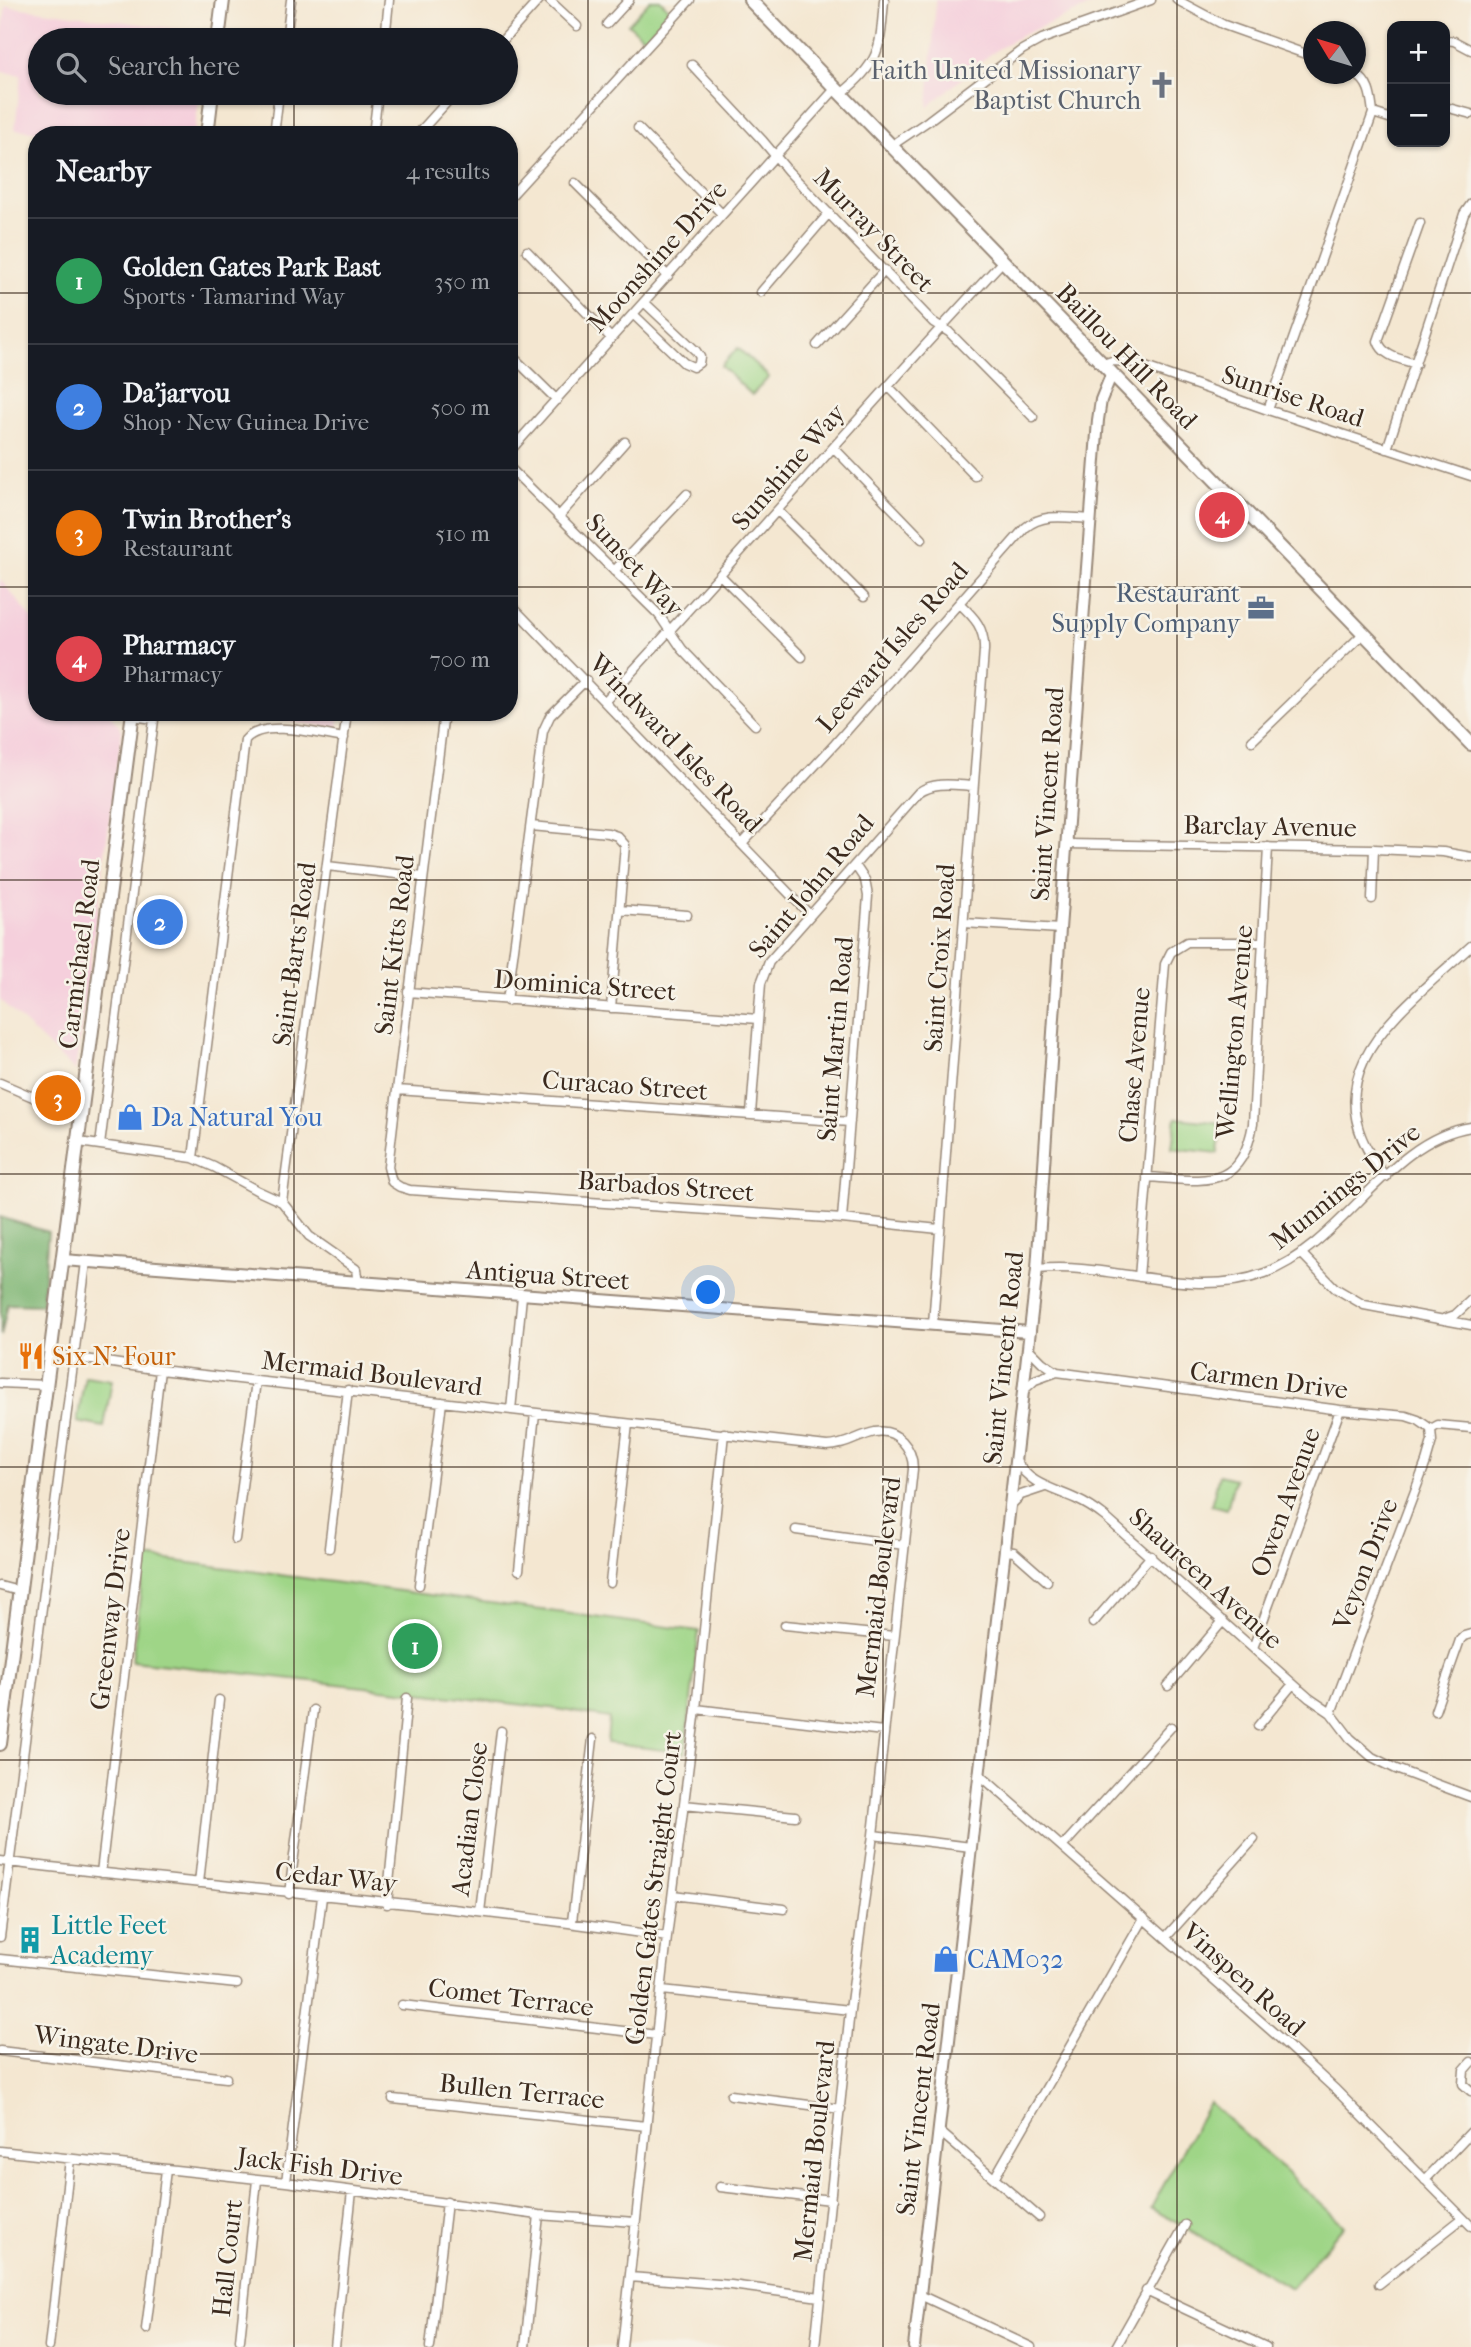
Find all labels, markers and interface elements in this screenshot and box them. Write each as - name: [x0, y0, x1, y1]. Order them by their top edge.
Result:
- north arrow: [1303, 21, 1366, 84]
- map controls: [1387, 21, 1450, 147]
- button: +: [1387, 21, 1450, 84]
- search box: [28, 28, 518, 105]
- icon: search: [52, 48, 90, 86]
- text: Search here: [108, 51, 240, 82]
- place label: Faith United Missionary Baptist Church: [870, 55, 1142, 116]
- church icon: Faith United Missionary Baptist Church: [1147, 70, 1177, 100]
- button: −: [1387, 84, 1450, 147]
- text: Nearby: [56, 154, 151, 189]
- text: 4 results: [406, 158, 490, 185]
- street label: Murray Street: [807, 162, 941, 299]
- street label: Moonshine Drive: [581, 174, 734, 339]
- text: Golden Gates Park East: [123, 252, 381, 283]
- text: 1: [75, 268, 83, 295]
- text: 350 m: [434, 268, 490, 295]
- street label: Baillou Hill Road: [1049, 277, 1204, 436]
- text: Sports · Tamarind Way: [123, 283, 345, 310]
- street label: Sunrise Road: [1218, 359, 1369, 434]
- text: Da'jarvou: [123, 378, 230, 409]
- text: 2: [73, 394, 85, 421]
- text: 500 m: [431, 394, 490, 421]
- street label: Sunshine Way: [725, 397, 853, 537]
- text: Shop · New Guinea Drive: [123, 409, 369, 436]
- pin: 4: [1199, 489, 1245, 541]
- text: Twin Brother's: [123, 504, 291, 535]
- street label: Sunset Way: [579, 507, 691, 624]
- text: 3: [74, 520, 84, 547]
- text: 510 m: [435, 520, 490, 547]
- text: Restaurant: [123, 535, 233, 562]
- street label: Leeward Isles Road: [810, 555, 975, 739]
- place label: Restaurant Supply Company: [1051, 578, 1241, 639]
- office icon: Restaurant Supply Company: [1246, 593, 1276, 623]
- text: Pharmacy: [123, 630, 235, 661]
- text: 4: [72, 646, 86, 673]
- text: 700 m: [430, 646, 490, 673]
- street label: Windward Isles Road: [582, 647, 769, 840]
- text: Pharmacy: [123, 661, 222, 688]
- street label: Saint Vincent Road: [1025, 685, 1070, 902]
- street label: Saint John Road: [742, 807, 881, 965]
- street label: Barclay Avenue: [1183, 809, 1357, 844]
- street label: Saint Kitts Road: [368, 853, 421, 1037]
- street label: Carmichael Road: [52, 857, 107, 1051]
- street label: Saint Barts Road: [266, 859, 323, 1048]
- street label: Saint Croix Road: [917, 862, 962, 1053]
- pin: 2: [137, 896, 183, 948]
- street label: Wellington Avenue: [1210, 924, 1259, 1141]
- street label: Saint Martin Road: [811, 935, 860, 1143]
- street label: Dominica Street: [493, 964, 678, 1007]
- street label: Chase Avenue: [1112, 986, 1157, 1144]
- street label: Curacao Street: [541, 1064, 710, 1107]
- pin: 3: [35, 1072, 81, 1124]
- shop icon: Da Natural You: [115, 1102, 145, 1132]
- place label: Da Natural You: [151, 1102, 323, 1133]
- street label: Munnings Drive: [1264, 1116, 1427, 1256]
- street label: Barbados Street: [577, 1165, 756, 1208]
- street label: Saint Vincent Road: [977, 1249, 1030, 1466]
- street label: Antigua Street: [464, 1254, 632, 1297]
- your location: [691, 1275, 725, 1309]
- restaurant icon: Six N' Four: [16, 1341, 46, 1371]
- place label: Six N' Four: [52, 1341, 176, 1372]
- street label: Mermaid Boulevard: [260, 1345, 485, 1403]
- street label: Carmen Drive: [1188, 1355, 1350, 1406]
- street label: Owen Avenue: [1244, 1423, 1327, 1581]
- street label: Mermaid Boulevard: [850, 1474, 908, 1699]
- street label: Veyon Drive: [1326, 1494, 1405, 1635]
- street label: Shaureen Avenue: [1123, 1501, 1289, 1656]
- street label: Greenway Drive: [84, 1526, 137, 1712]
- pin: 1: [392, 1620, 438, 1672]
- street label: Golden Gates Straight Court: [619, 1729, 688, 2047]
- street label: Acadian Close: [445, 1740, 494, 1899]
- street label: Cedar Way: [273, 1856, 400, 1899]
- place label: Little Feet Academy: [50, 1910, 168, 1971]
- street label: Vinspen Road: [1175, 1915, 1312, 2043]
- building icon: Little Feet Academy: [15, 1925, 45, 1955]
- shop icon: CAM032: [931, 1944, 961, 1974]
- place label: CAM032: [967, 1944, 1064, 1975]
- street label: Comet Terrace: [426, 1972, 596, 2023]
- street label: Saint Vincent Road: [890, 2000, 947, 2217]
- street label: Wingate Drive: [31, 2019, 200, 2070]
- street label: Mermaid Boulevard: [787, 2038, 842, 2263]
- street label: Bullen Terrace: [438, 2067, 606, 2116]
- street label: Jack Fish Drive: [233, 2141, 405, 2192]
- street label: Hall Court: [206, 2197, 249, 2318]

